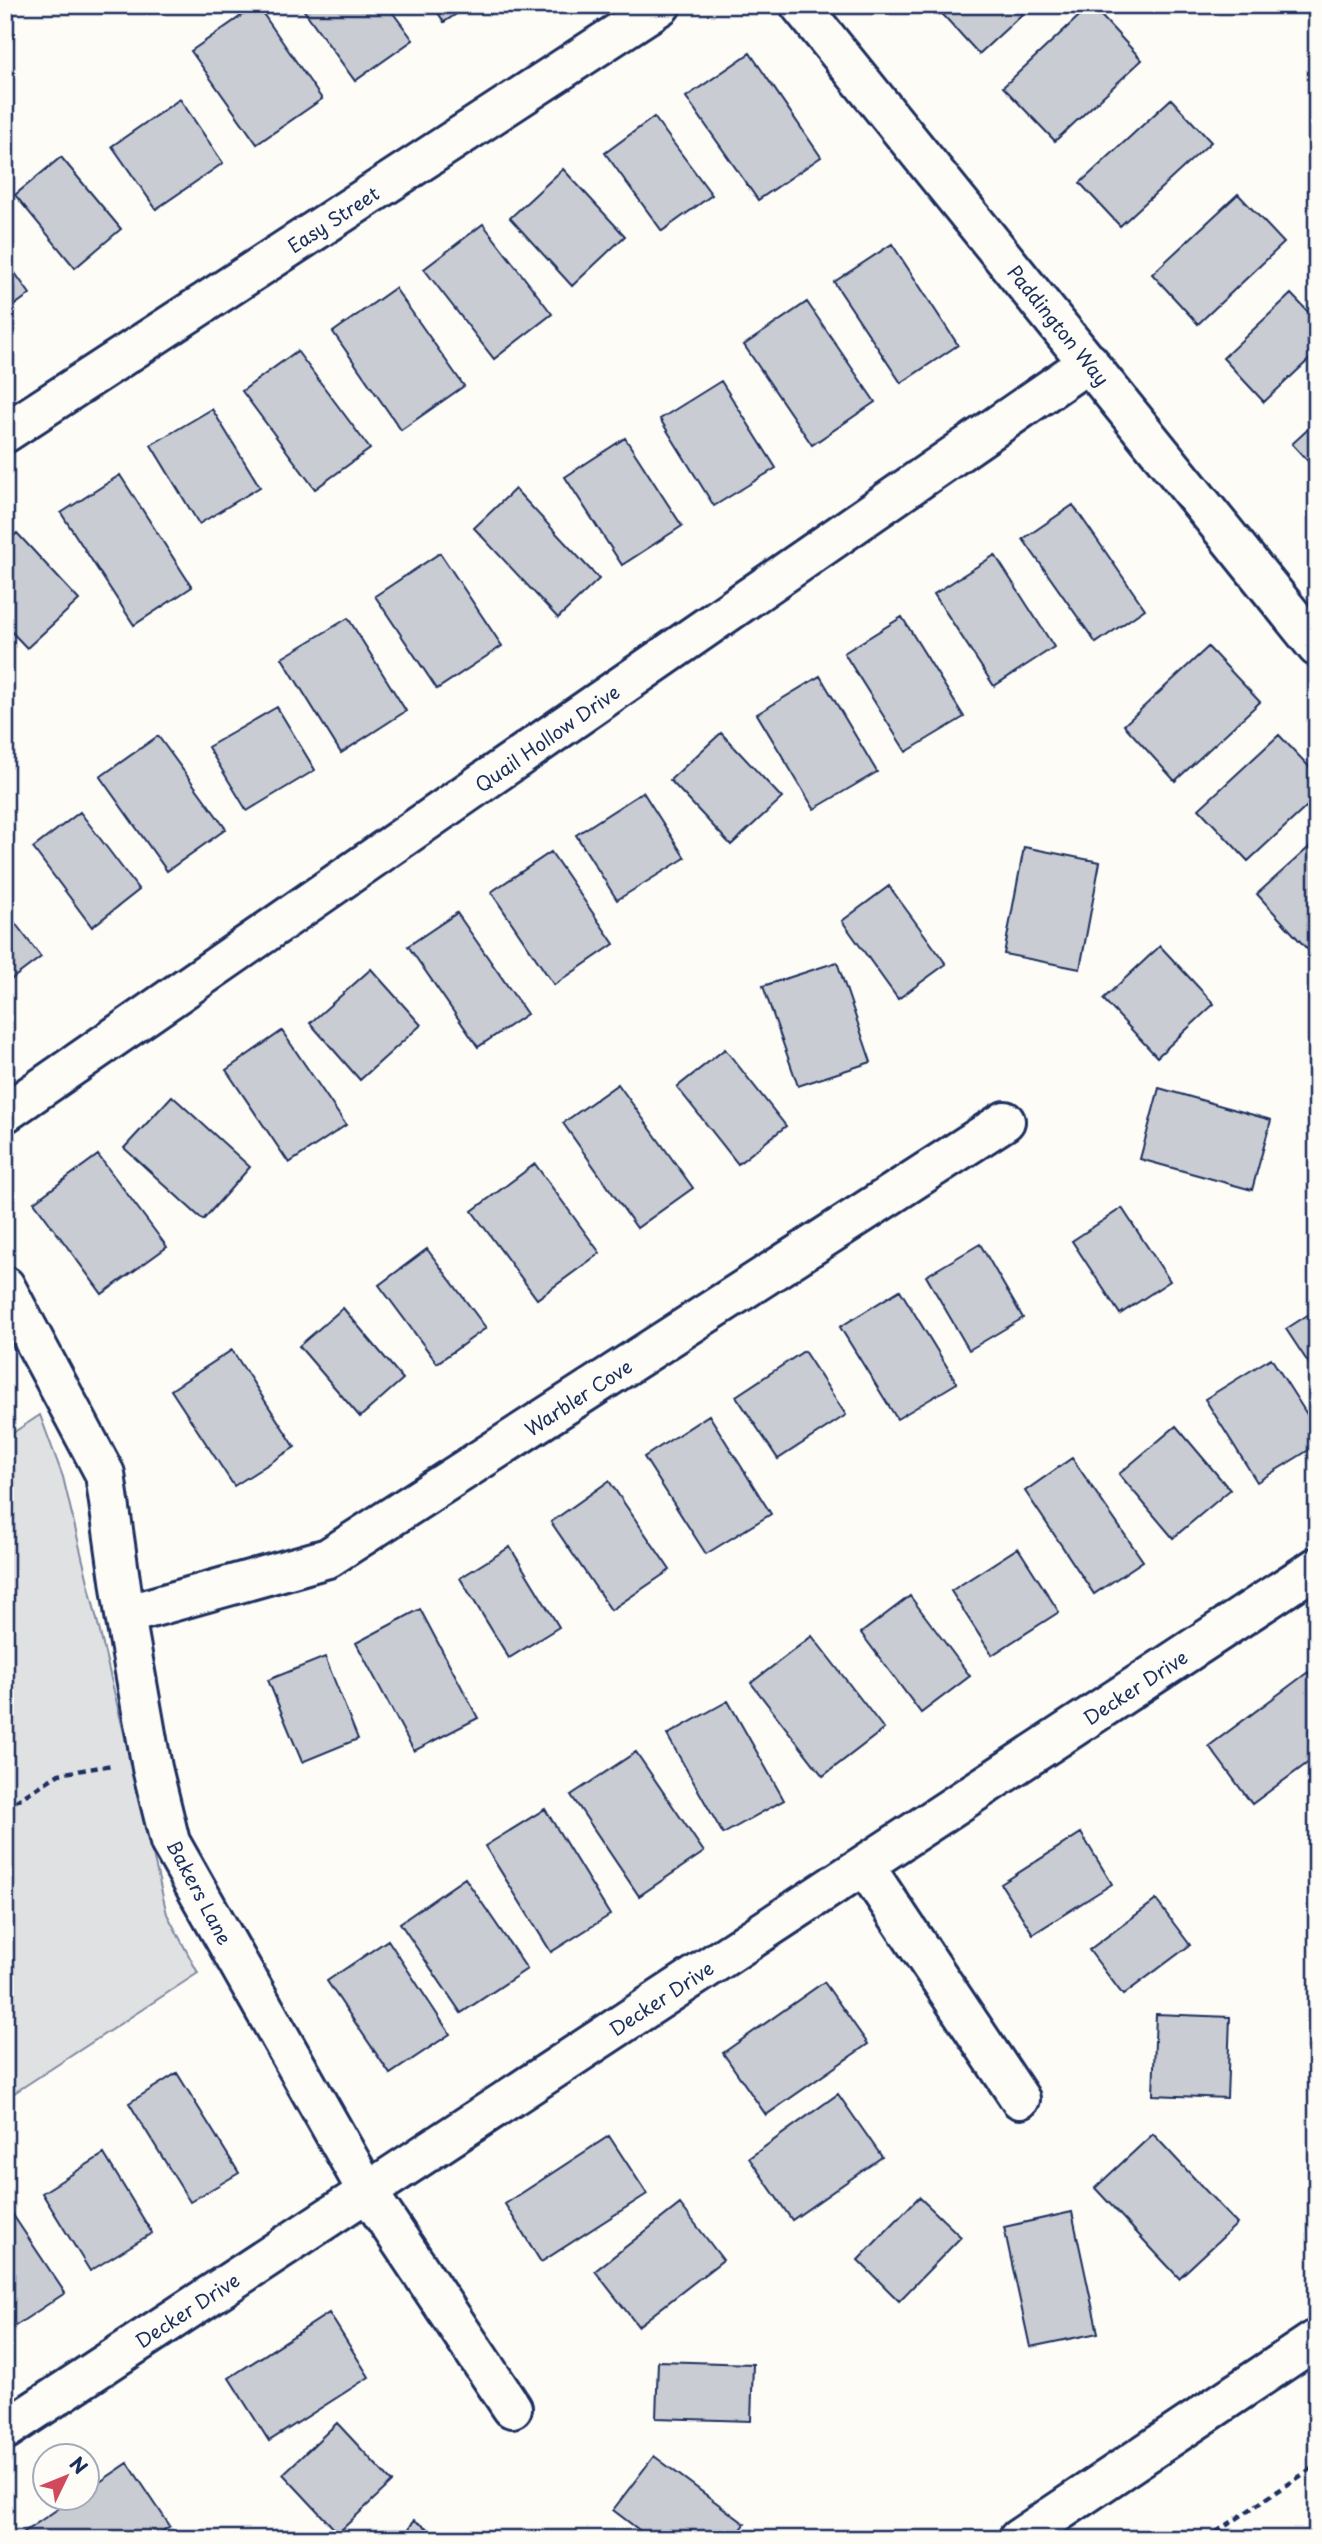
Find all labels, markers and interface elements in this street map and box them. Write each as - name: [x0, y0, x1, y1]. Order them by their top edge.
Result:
- street label: Easy Street: [282, 179, 385, 259]
- street label: Paddington Way: [1002, 259, 1116, 391]
- street label: Quail Hollow Drive: [469, 678, 625, 798]
- street label: Warbler Cove: [519, 1352, 637, 1442]
- street label: Decker Drive: [1077, 1643, 1193, 1731]
- street label: Bakers Lane: [161, 1834, 239, 1950]
- street label: Decker Drive: [603, 1954, 719, 2042]
- street label: Decker Drive: [129, 2266, 245, 2354]
- north arrow: [32, 2442, 102, 2512]
- text: N: [64, 2450, 95, 2480]

